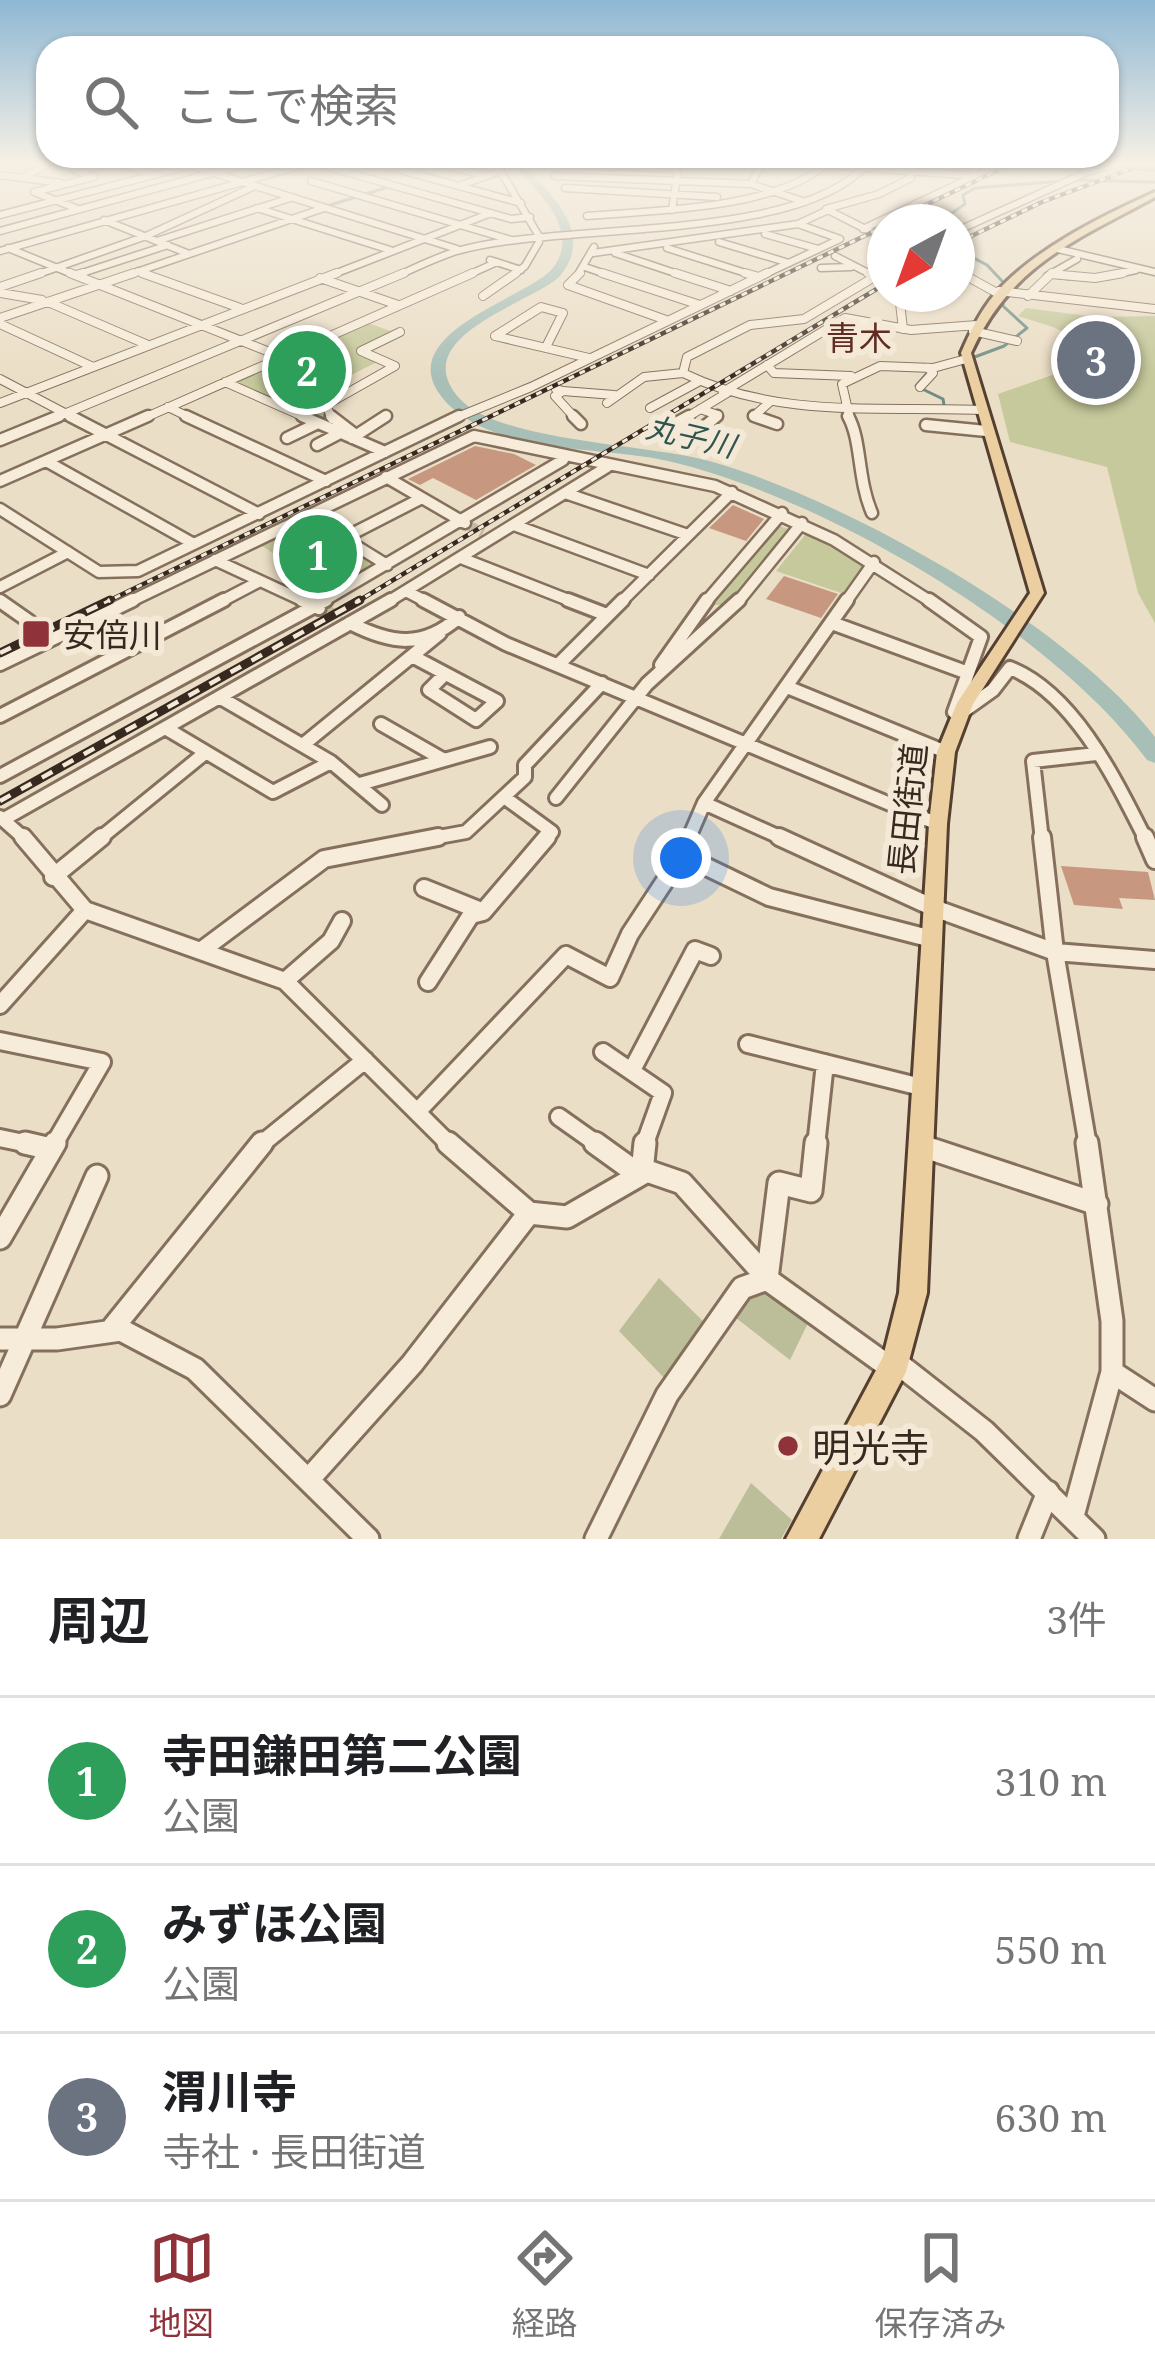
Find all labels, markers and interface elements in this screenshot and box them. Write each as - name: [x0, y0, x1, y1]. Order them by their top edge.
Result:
- search box: [36, 36, 1119, 168]
- icon: search: [78, 69, 144, 135]
- text: ここで検索: [174, 74, 399, 135]
- north arrow: [867, 204, 975, 312]
- district label: 青木: [826, 315, 892, 360]
- pin: 3: [1057, 315, 1135, 405]
- pin: 2: [268, 325, 346, 415]
- water label: 丸子川: [643, 406, 742, 467]
- pin: 1: [279, 509, 357, 599]
- place label: 安倍川: [63, 612, 162, 657]
- marker: 安倍川: [20, 618, 52, 650]
- street label: 長田街道: [878, 741, 936, 877]
- your location: [651, 828, 711, 888]
- place label: 明光寺: [812, 1420, 929, 1473]
- marker: 明光寺: [775, 1433, 801, 1459]
- text: 周辺: [48, 1584, 150, 1654]
- text: 3件: [1046, 1592, 1107, 1645]
- text: 寺田鎌田第二公園: [162, 1724, 522, 1785]
- text: 1: [76, 1754, 98, 1807]
- text: 310 m: [995, 1754, 1107, 1807]
- text: 公園: [162, 1788, 240, 1841]
- text: みずほ公園: [162, 1892, 387, 1953]
- text: 2: [76, 1922, 98, 1975]
- text: 550 m: [995, 1922, 1107, 1975]
- text: 公園: [162, 1956, 240, 2009]
- text: 渭川寺: [162, 2060, 297, 2121]
- text: 3: [76, 2090, 98, 2143]
- text: 630 m: [995, 2090, 1107, 2143]
- text: 寺社 · 長田街道: [162, 2124, 426, 2177]
- tab: 地図: [149, 2225, 215, 2345]
- tab: 経路: [512, 2225, 578, 2345]
- tab: 保存済み: [875, 2225, 1007, 2345]

